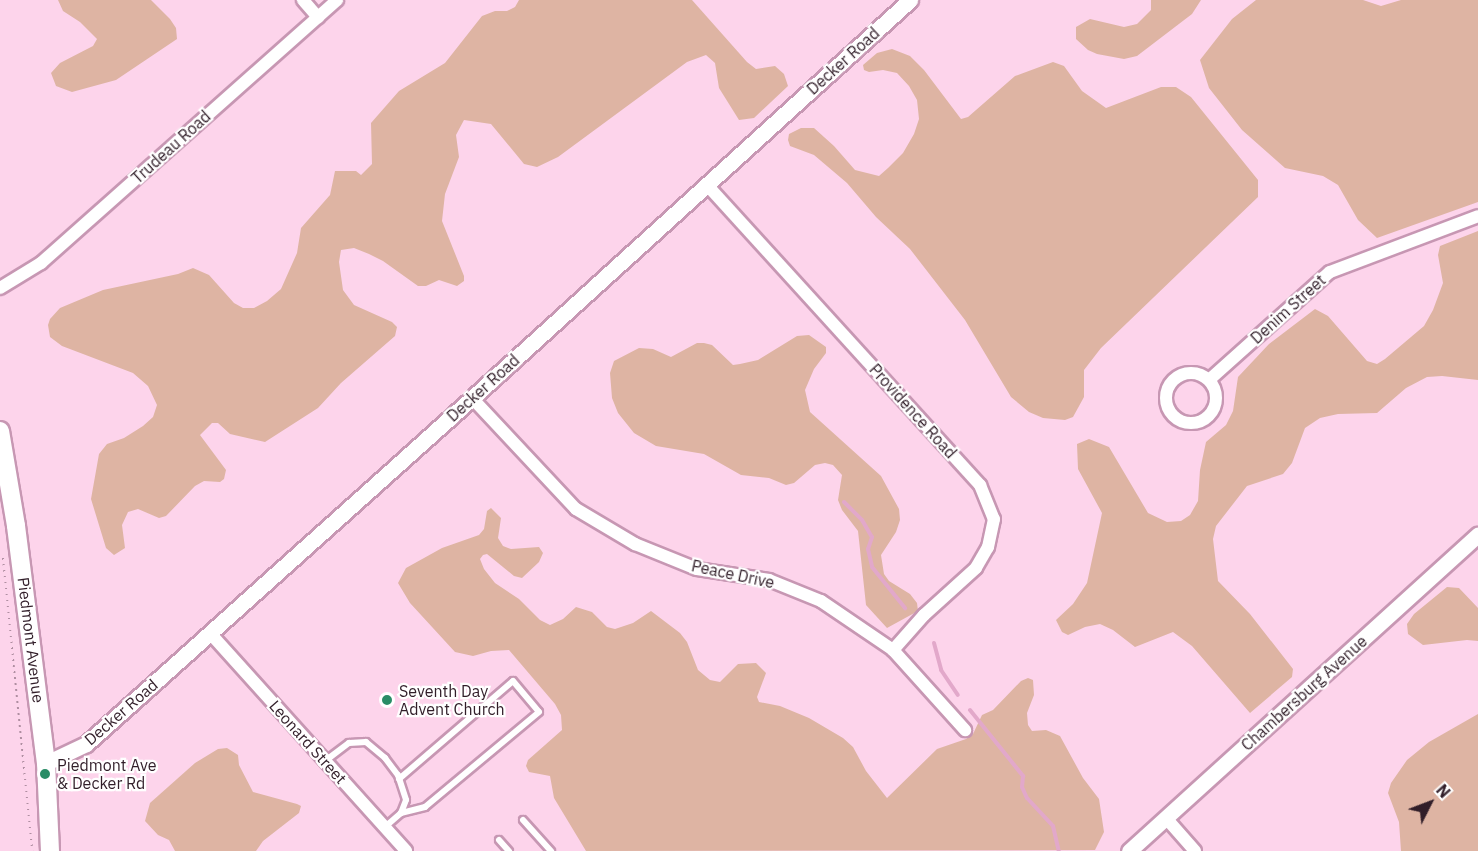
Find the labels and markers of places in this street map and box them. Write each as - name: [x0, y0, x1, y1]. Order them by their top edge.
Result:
- place label: Seventh Day Advent Church: [399, 681, 505, 719]
- marker: Seventh Day Advent Church: [380, 693, 394, 707]
- place label: Piedmont Ave & Decker Rd: [57, 755, 157, 793]
- marker: Piedmont Ave & Decker Rd: [38, 767, 52, 781]

